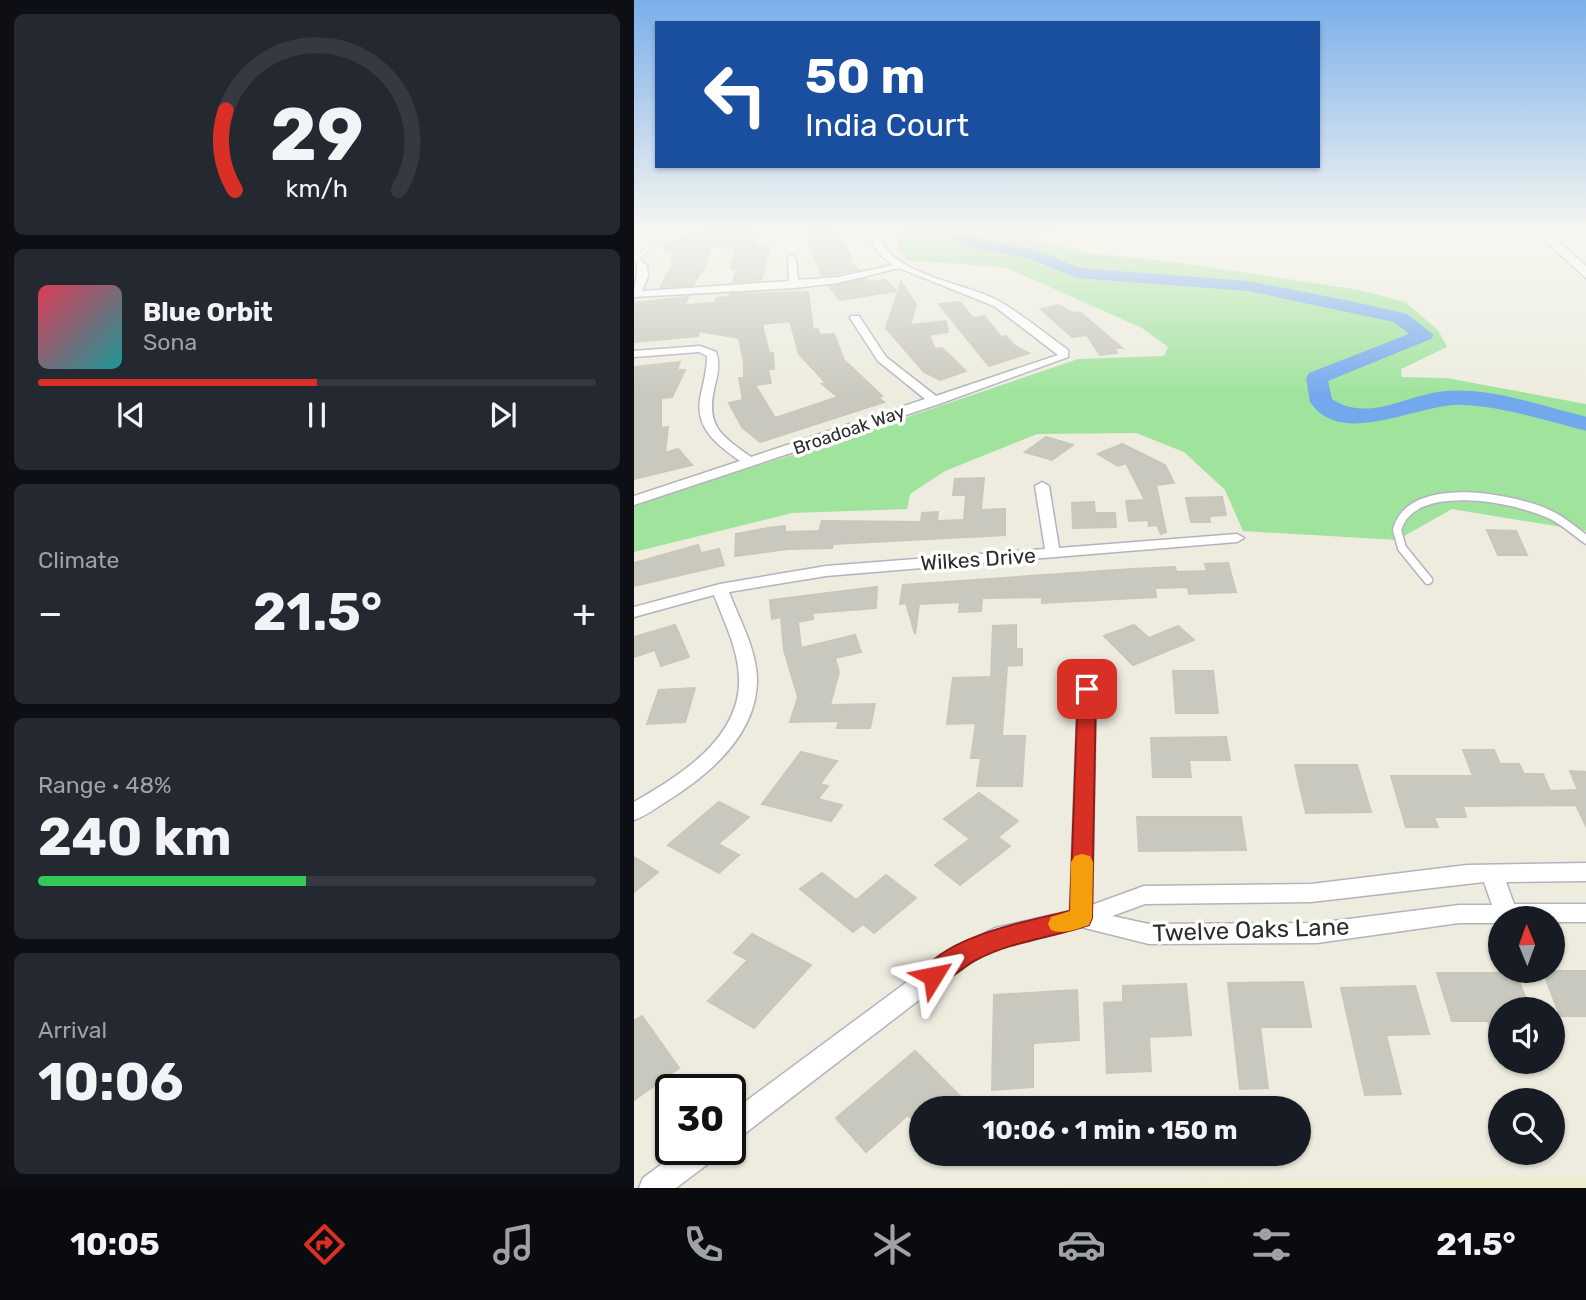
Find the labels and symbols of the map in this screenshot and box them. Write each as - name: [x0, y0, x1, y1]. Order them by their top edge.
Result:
- street label: Broadoak Way: [790, 401, 908, 459]
- street label: Wilkes Drive: [920, 543, 1036, 575]
- pin: [1057, 659, 1117, 719]
- north arrow: [1488, 906, 1565, 984]
- street label: Twelve Oaks Lane: [1152, 913, 1350, 947]
- position arrow: [896, 939, 970, 1013]
- speed limit sign: 30: [655, 1074, 746, 1165]

